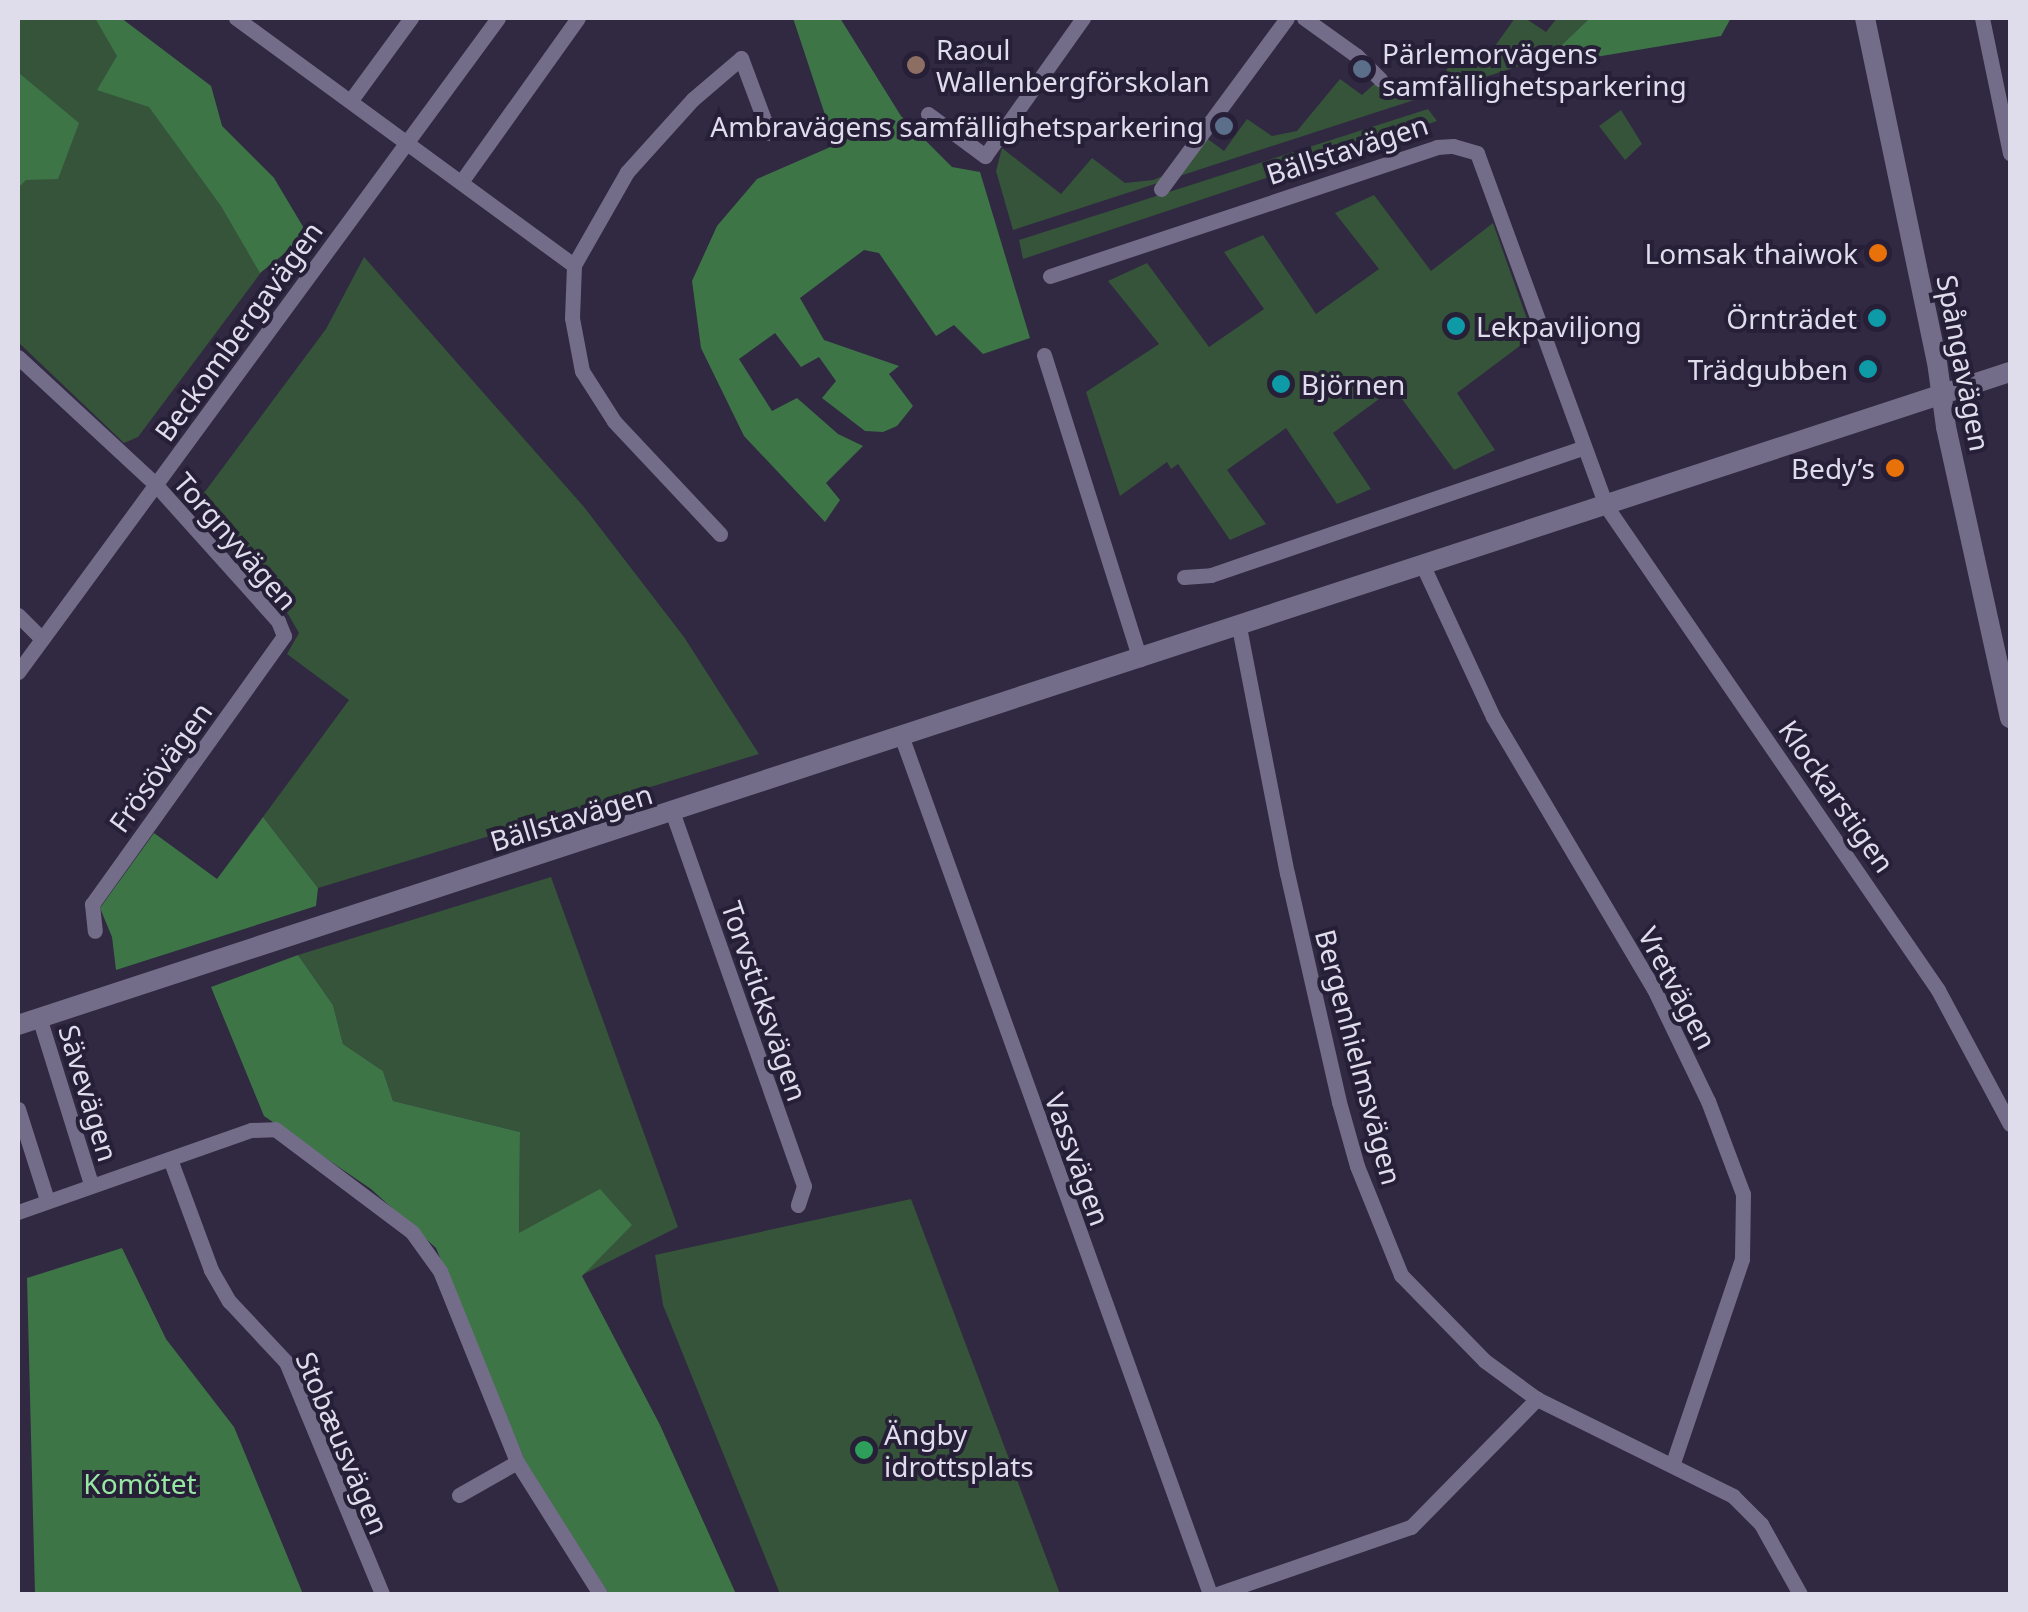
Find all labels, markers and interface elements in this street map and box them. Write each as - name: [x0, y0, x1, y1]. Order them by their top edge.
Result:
- place label: Raoul Wallenbergförskolan: [936, 32, 1210, 98]
- place label: Pärlemorvägens samfällighetsparkering: [1382, 36, 1687, 102]
- marker: Raoul Wallenbergförskolan: [905, 54, 927, 76]
- marker: Pärlemorvägens samfällighetsparkering: [1351, 58, 1373, 80]
- street label: Bällstavägen: [1262, 107, 1432, 191]
- place label: Ambravägens samfällighetsparkering: [710, 109, 1204, 143]
- marker: Ambravägens samfällighetsparkering: [1213, 115, 1235, 137]
- street label: Beckombergavägen: [147, 215, 329, 447]
- place label: Lomsak thaiwok: [1645, 236, 1858, 270]
- marker: Lomsak thaiwok: [1867, 242, 1889, 264]
- street label: Spångavägen: [1930, 272, 1998, 454]
- place label: Örnträdet: [1726, 301, 1857, 335]
- marker: Örnträdet: [1866, 307, 1888, 329]
- place label: Lekpaviljong: [1476, 309, 1642, 343]
- marker: Lekpaviljong: [1445, 315, 1467, 337]
- place label: Trädgubben: [1688, 352, 1848, 386]
- marker: Trädgubben: [1857, 358, 1879, 380]
- place label: Björnen: [1301, 367, 1405, 401]
- marker: Björnen: [1270, 373, 1292, 395]
- place label: Bedy’s: [1791, 451, 1875, 485]
- marker: Bedy’s: [1884, 457, 1906, 479]
- street label: Torgnyvägen: [167, 465, 305, 617]
- street label: Frösövägen: [102, 695, 218, 839]
- street label: Klockarstigen: [1772, 713, 1902, 879]
- street label: Bällstavägen: [486, 776, 656, 858]
- street label: Torvsticksvägen: [715, 897, 815, 1105]
- street label: Vretvägen: [1632, 921, 1724, 1055]
- street label: Bergenhielmsvägen: [1309, 926, 1409, 1188]
- street label: Sävevägen: [52, 1021, 126, 1165]
- street label: Vassvägen: [1038, 1088, 1118, 1230]
- street label: Stobæusvägen: [289, 1347, 397, 1539]
- place label: Ängby idrottsplats: [884, 1417, 1034, 1483]
- marker: Ängby idrottsplats: [853, 1439, 875, 1461]
- park label: Komötet: [83, 1466, 197, 1500]

